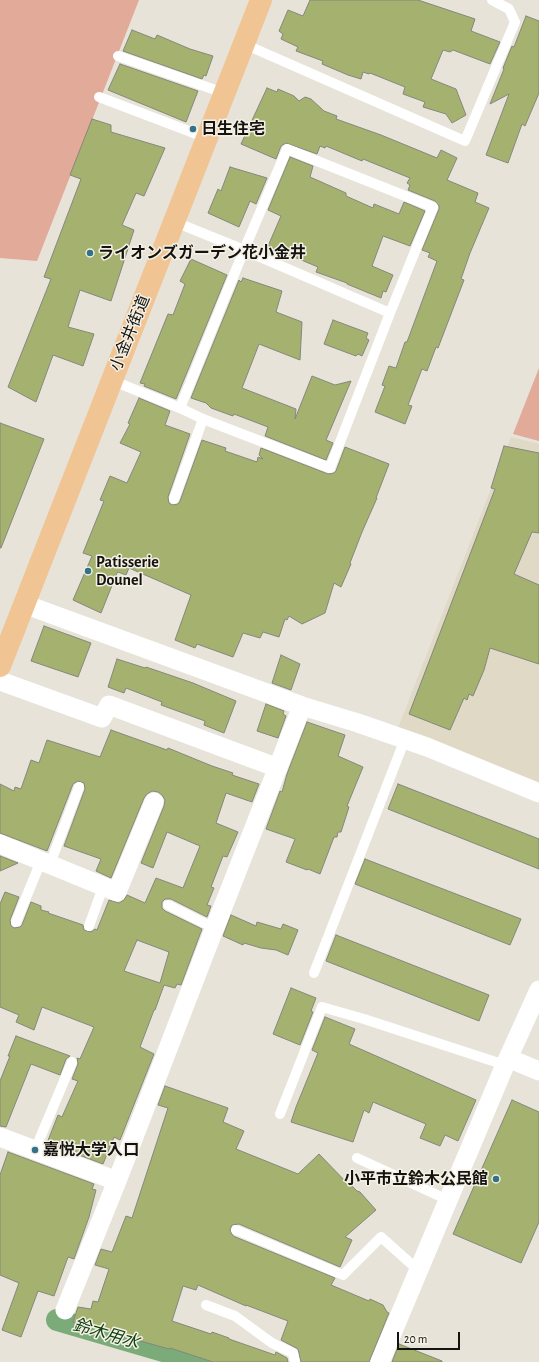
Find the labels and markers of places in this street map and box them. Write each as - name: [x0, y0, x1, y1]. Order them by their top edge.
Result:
- place label: 日生住宅: [201, 119, 265, 139]
- marker: 日生住宅: [188, 124, 198, 134]
- place label: ライオンズガーデン花小金井: [98, 243, 306, 263]
- marker: ライオンズガーデン花小金井: [85, 248, 95, 258]
- place label: Patisserie Dounel: [96, 552, 159, 590]
- marker: Patisserie Dounel: [83, 566, 93, 576]
- place label: 嘉悦大学入口: [43, 1140, 139, 1160]
- marker: 嘉悦大学入口: [30, 1145, 40, 1155]
- place label: 小平市立鈴木公民館: [344, 1169, 488, 1189]
- marker: 小平市立鈴木公民館: [491, 1174, 501, 1184]

